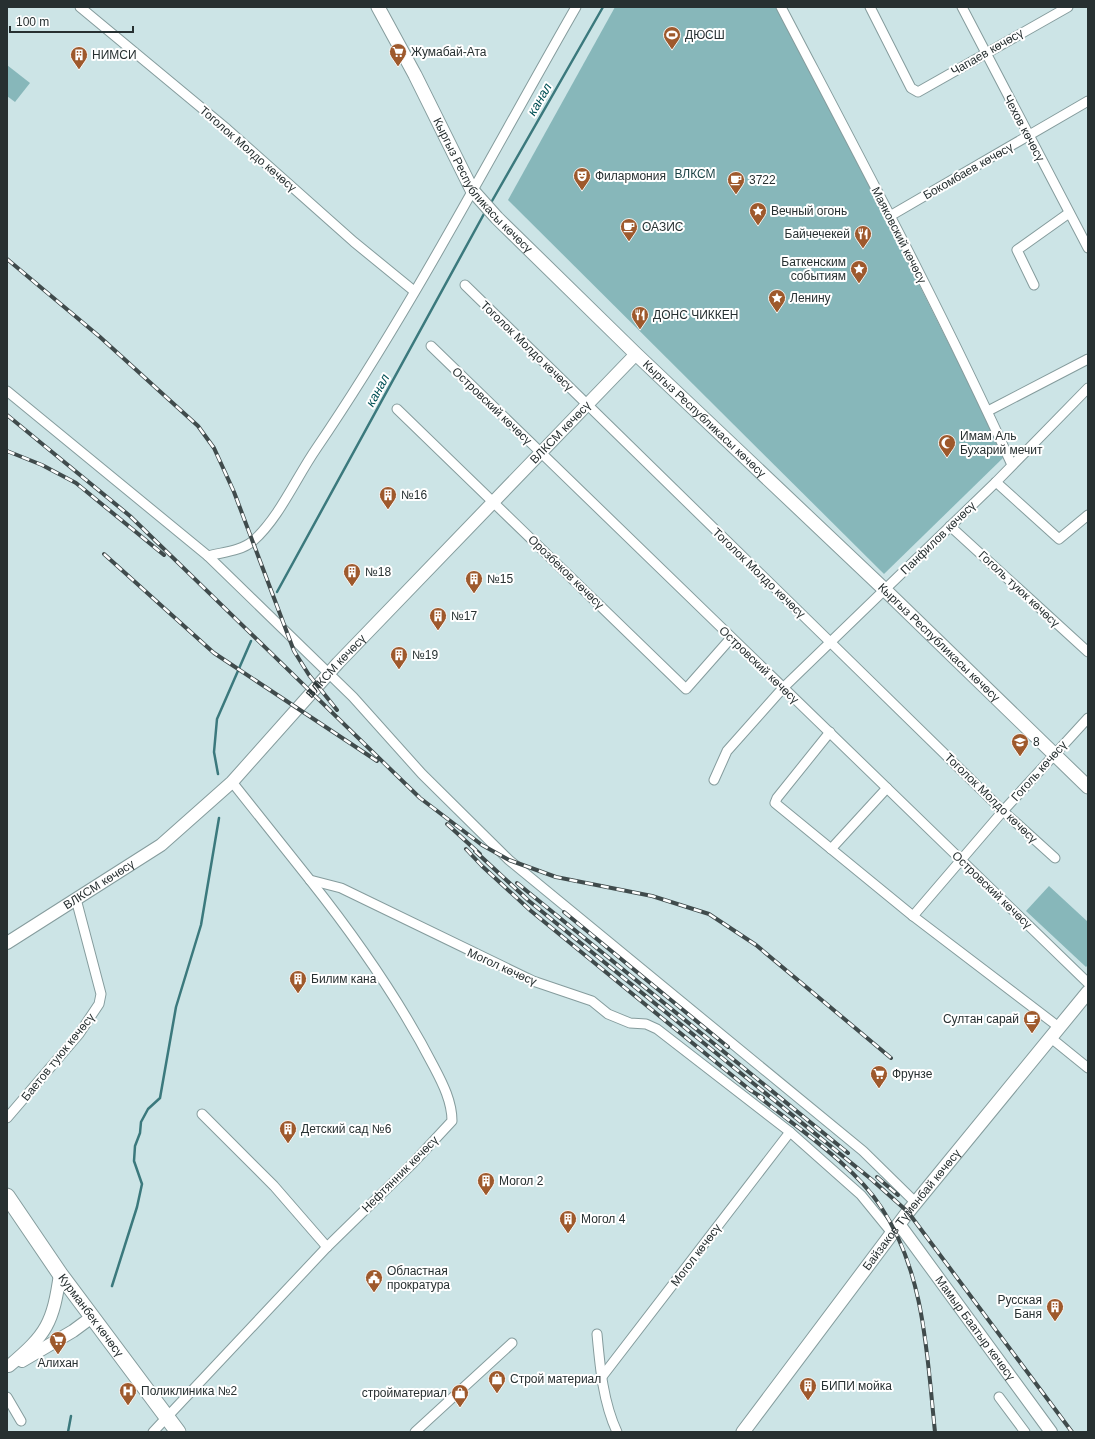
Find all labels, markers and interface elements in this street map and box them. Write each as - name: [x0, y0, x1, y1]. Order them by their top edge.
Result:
- scale bar: [10, 8, 133, 34]
- text: 100 m: [16, 15, 49, 29]
- sports icon: ДЮСШ: [662, 25, 682, 50]
- street label: Чапаев көчөсү: [948, 26, 1026, 78]
- place label: ДЮСШ: [685, 28, 725, 42]
- supermarket icon: Жумабай-Ата: [388, 42, 408, 67]
- building icon: НИМСИ: [69, 45, 89, 70]
- place label: Жумабай-Ата: [411, 45, 487, 59]
- place label: НИМСИ: [92, 48, 137, 62]
- water label: канал: [524, 80, 555, 118]
- street label: Чехов көчөсү: [1001, 92, 1047, 164]
- street label: Тоголок Молдо көчөсү: [197, 103, 299, 195]
- street label: Кыргыз Республикасы көчөсү: [430, 115, 535, 256]
- street label: Бокомбаев көчөсү: [921, 140, 1015, 202]
- theatre icon: Филармония: [572, 166, 592, 191]
- park label: ВЛКСМ: [674, 167, 716, 181]
- place label: Филармония: [595, 169, 666, 183]
- cafe icon: 3722: [726, 170, 746, 195]
- place label: 3722: [749, 173, 776, 187]
- street label: Маяковский көчөсү: [869, 184, 929, 286]
- place icon: Вечный огонь: [748, 201, 768, 226]
- place label: Вечный огонь: [771, 204, 847, 218]
- cafe icon: ОАЗИС: [619, 217, 639, 242]
- place label: ОАЗИС: [642, 220, 684, 234]
- restaurant icon: Байчечекей: [853, 224, 873, 249]
- place label: Байчечекей: [785, 227, 850, 241]
- place label: Баткенским событиям: [781, 255, 846, 283]
- place icon: Баткенским событиям: [849, 259, 869, 284]
- place icon: Ленину: [767, 288, 787, 313]
- place label: Ленину: [790, 291, 831, 305]
- street label: Тоголок Молдо көчөсү: [478, 298, 576, 394]
- restaurant icon: ДОНС ЧИККЕН: [630, 305, 650, 330]
- place label: ДОНС ЧИККЕН: [653, 308, 738, 322]
- street label: Кыргыз Республикасы көчөсү: [640, 357, 769, 480]
- street label: Островский көчөсү: [449, 364, 535, 448]
- water label: канал: [362, 371, 393, 409]
- street label: ВЛКСМ көчөсү: [527, 398, 594, 467]
- place label: Имам Аль Бухарий мечит: [960, 429, 1043, 457]
- mosque icon: Имам Аль Бухарий мечит: [937, 433, 957, 458]
- building icon: №16: [378, 485, 398, 510]
- place label: №16: [401, 488, 428, 502]
- street label: Панфилов көчөсү: [898, 499, 978, 577]
- street label: Тоголок Молдо көчөсү: [710, 525, 808, 621]
- street label: Орозбеков көчөсү: [525, 532, 607, 612]
- street label: Гоголь туюк көчөсү: [976, 548, 1062, 630]
- building icon: №18: [342, 562, 362, 587]
- place label: №18: [365, 565, 392, 579]
- building icon: №15: [464, 569, 484, 594]
- place label: №15: [487, 572, 514, 586]
- street label: Кыргыз Республикасы көчөсү: [875, 580, 1003, 705]
- building icon: №17: [428, 606, 448, 631]
- place label: №17: [451, 609, 478, 623]
- street label: Островский көчөсү: [716, 623, 802, 707]
- street label: ВЛКСМ көчөсү: [303, 632, 369, 701]
- building icon: №19: [389, 645, 409, 670]
- place label: №19: [412, 648, 439, 662]
- school or university icon: 8: [1010, 732, 1030, 757]
- place label: 8: [1033, 735, 1040, 749]
- street label: Гоголь көчөсү: [1008, 738, 1070, 804]
- street label: Тоголок Молдо көчөсү: [942, 750, 1040, 846]
- street label: Островский көчөсү: [949, 848, 1035, 932]
- street label: ВЛКСМ көчөсү: [61, 857, 137, 912]
- street label: Могол көчөсү: [465, 945, 539, 989]
- building icon: Билим кана: [288, 969, 308, 994]
- place label: Билим кана: [311, 972, 377, 986]
- cafe icon: Султан сарай: [1022, 1009, 1042, 1034]
- street label: Баетов туюк көчөсү: [18, 1010, 98, 1104]
- place label: Султан сарай: [943, 1012, 1019, 1026]
- supermarket icon: Фрунзе: [869, 1064, 889, 1089]
- place label: Фрунзе: [892, 1067, 933, 1081]
- building icon: Детский сад №6: [278, 1119, 298, 1144]
- place label: Детский сад №6: [301, 1122, 392, 1136]
- street label: Нефтянник көчөсү: [359, 1133, 441, 1215]
- street label: Байзаков Түмөнбай көчөсү: [860, 1146, 964, 1273]
- building icon: Могол 2: [476, 1171, 496, 1196]
- place label: Могол 2: [499, 1174, 544, 1188]
- building icon: Могол 4: [558, 1209, 578, 1234]
- place label: Могол 4: [581, 1212, 626, 1226]
- street label: Могол көчөсү: [668, 1221, 724, 1289]
- place label: Областная прократура: [387, 1264, 450, 1292]
- public building icon: Областная прократура: [364, 1268, 384, 1293]
- street label: Курманбек көчөсү: [55, 1271, 126, 1360]
- street label: Мамыр Баатыр көчөсү: [932, 1273, 1018, 1383]
- place label: Русская Баня: [997, 1293, 1042, 1321]
- building icon: Русская Баня: [1045, 1297, 1065, 1322]
- supermarket icon: Алихан: [48, 1330, 68, 1355]
- place label: Алихан: [38, 1356, 78, 1370]
- shop icon: Строй материал: [487, 1369, 507, 1394]
- place label: Строй материал: [510, 1372, 601, 1386]
- building icon: БИПИ мойка: [798, 1376, 818, 1401]
- place label: БИПИ мойка: [821, 1379, 892, 1393]
- hospital icon: Поликлиника №2: [118, 1381, 138, 1406]
- shop icon: стройматериал: [450, 1383, 470, 1408]
- place label: Поликлиника №2: [141, 1384, 238, 1398]
- place label: стройматериал: [362, 1386, 447, 1400]

